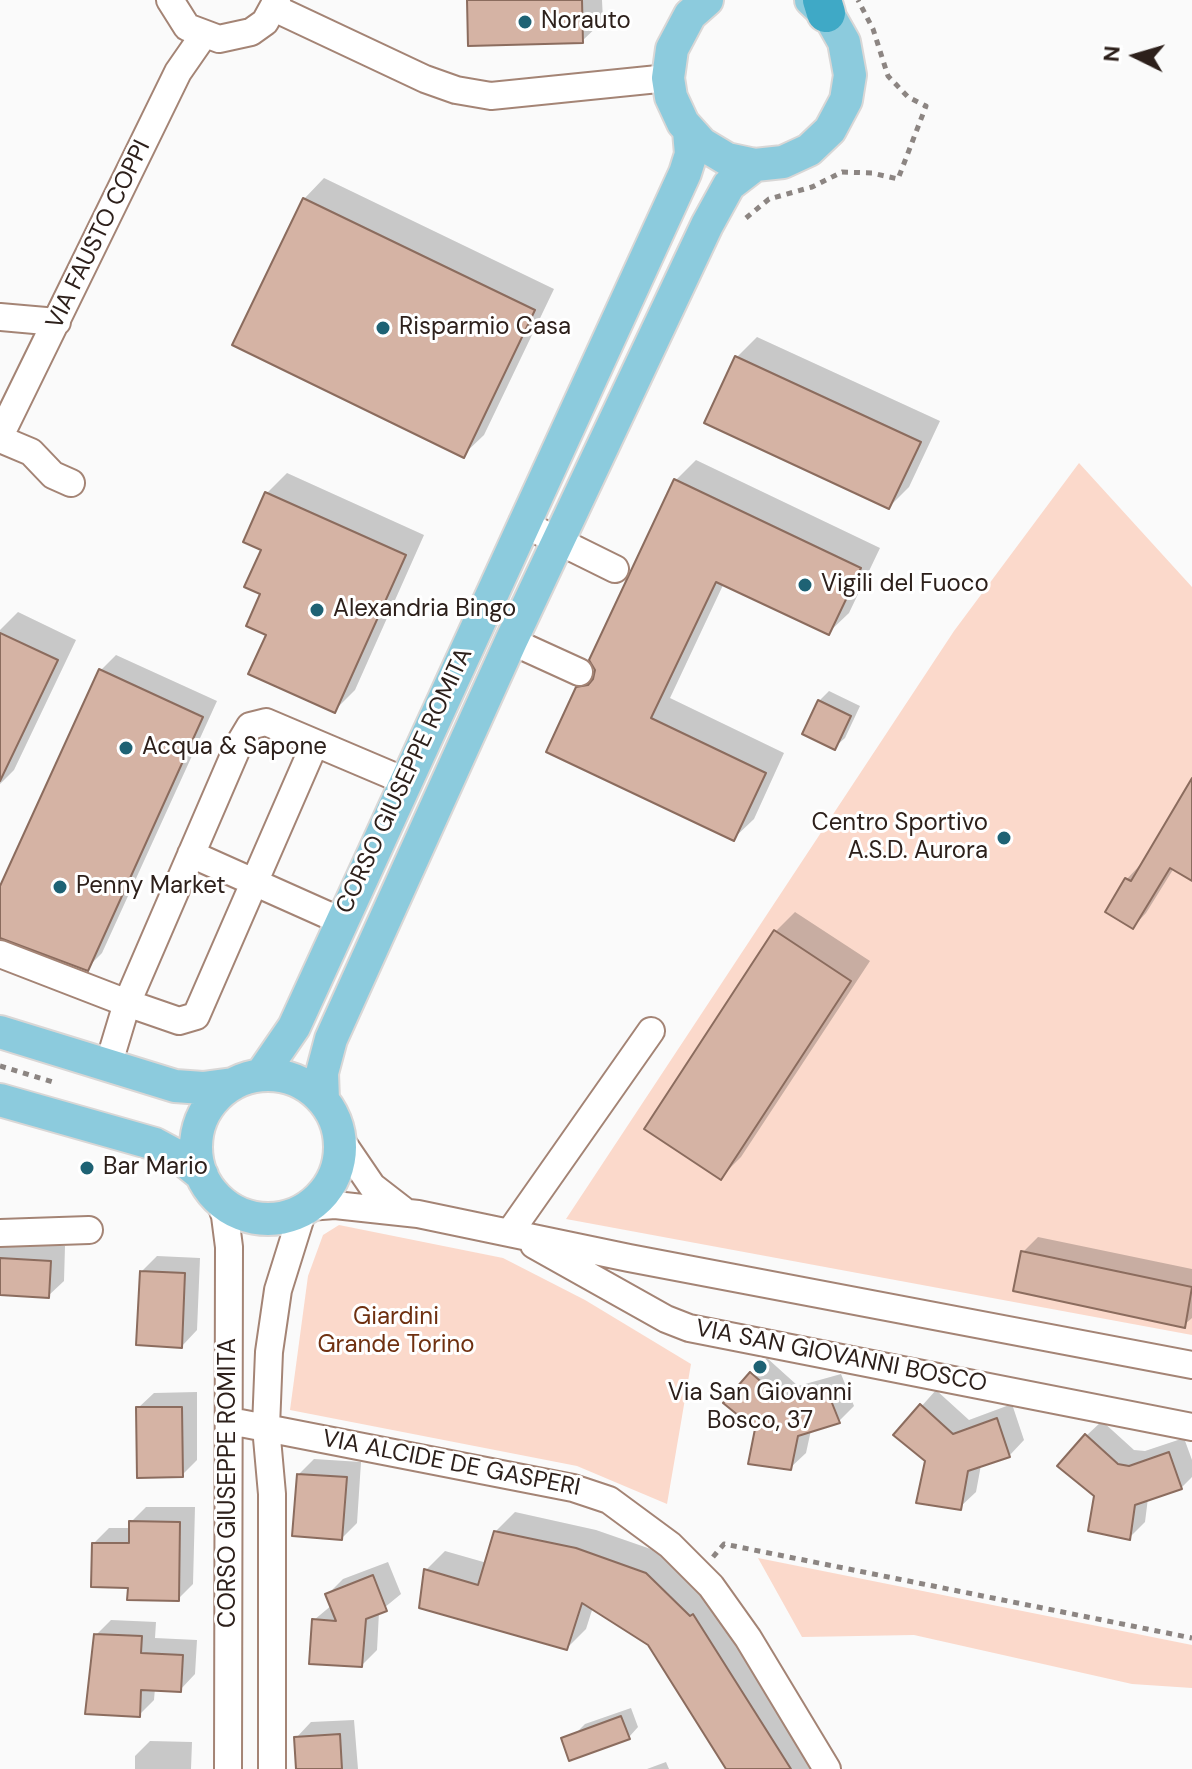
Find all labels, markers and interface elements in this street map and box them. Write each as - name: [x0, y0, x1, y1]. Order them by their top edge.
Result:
- place label: Norauto: [541, 8, 631, 36]
- marker: Norauto: [516, 13, 534, 31]
- north arrow: [1096, 16, 1176, 96]
- text: N: [1096, 45, 1127, 63]
- street label: VIA FAUSTO COPPI: [41, 136, 157, 334]
- place label: Risparmio Casa: [399, 314, 571, 342]
- marker: Risparmio Casa: [374, 319, 392, 337]
- place label: Vigili del Fuoco: [821, 571, 989, 599]
- marker: Vigili del Fuoco: [796, 576, 814, 594]
- place label: Alexandria Bingo: [333, 596, 516, 624]
- marker: Alexandria Bingo: [308, 601, 326, 619]
- street label: CORSO GIUSEPPE ROMITA: [331, 644, 479, 918]
- place label: Acqua & Sapone: [142, 734, 327, 762]
- marker: Acqua & Sapone: [117, 739, 135, 757]
- place label: Centro Sportivo A.S.D. Aurora: [811, 810, 988, 866]
- marker: Centro Sportivo A.S.D. Aurora: [995, 829, 1013, 847]
- place label: Penny Market: [76, 873, 226, 901]
- marker: Penny Market: [51, 878, 69, 896]
- place label: Bar Mario: [103, 1154, 208, 1182]
- marker: Bar Mario: [78, 1159, 96, 1177]
- park label: Giardini Grande Torino: [317, 1304, 475, 1360]
- street label: VIA SAN GIOVANNI BOSCO: [693, 1315, 989, 1399]
- street label: CORSO GIUSEPPE ROMITA: [215, 1338, 243, 1628]
- marker: Via San Giovanni Bosco, 37: [751, 1358, 769, 1376]
- place label: Via San Giovanni Bosco, 37: [668, 1380, 852, 1436]
- street label: VIA ALCIDE DE GASPERI: [320, 1425, 582, 1503]

